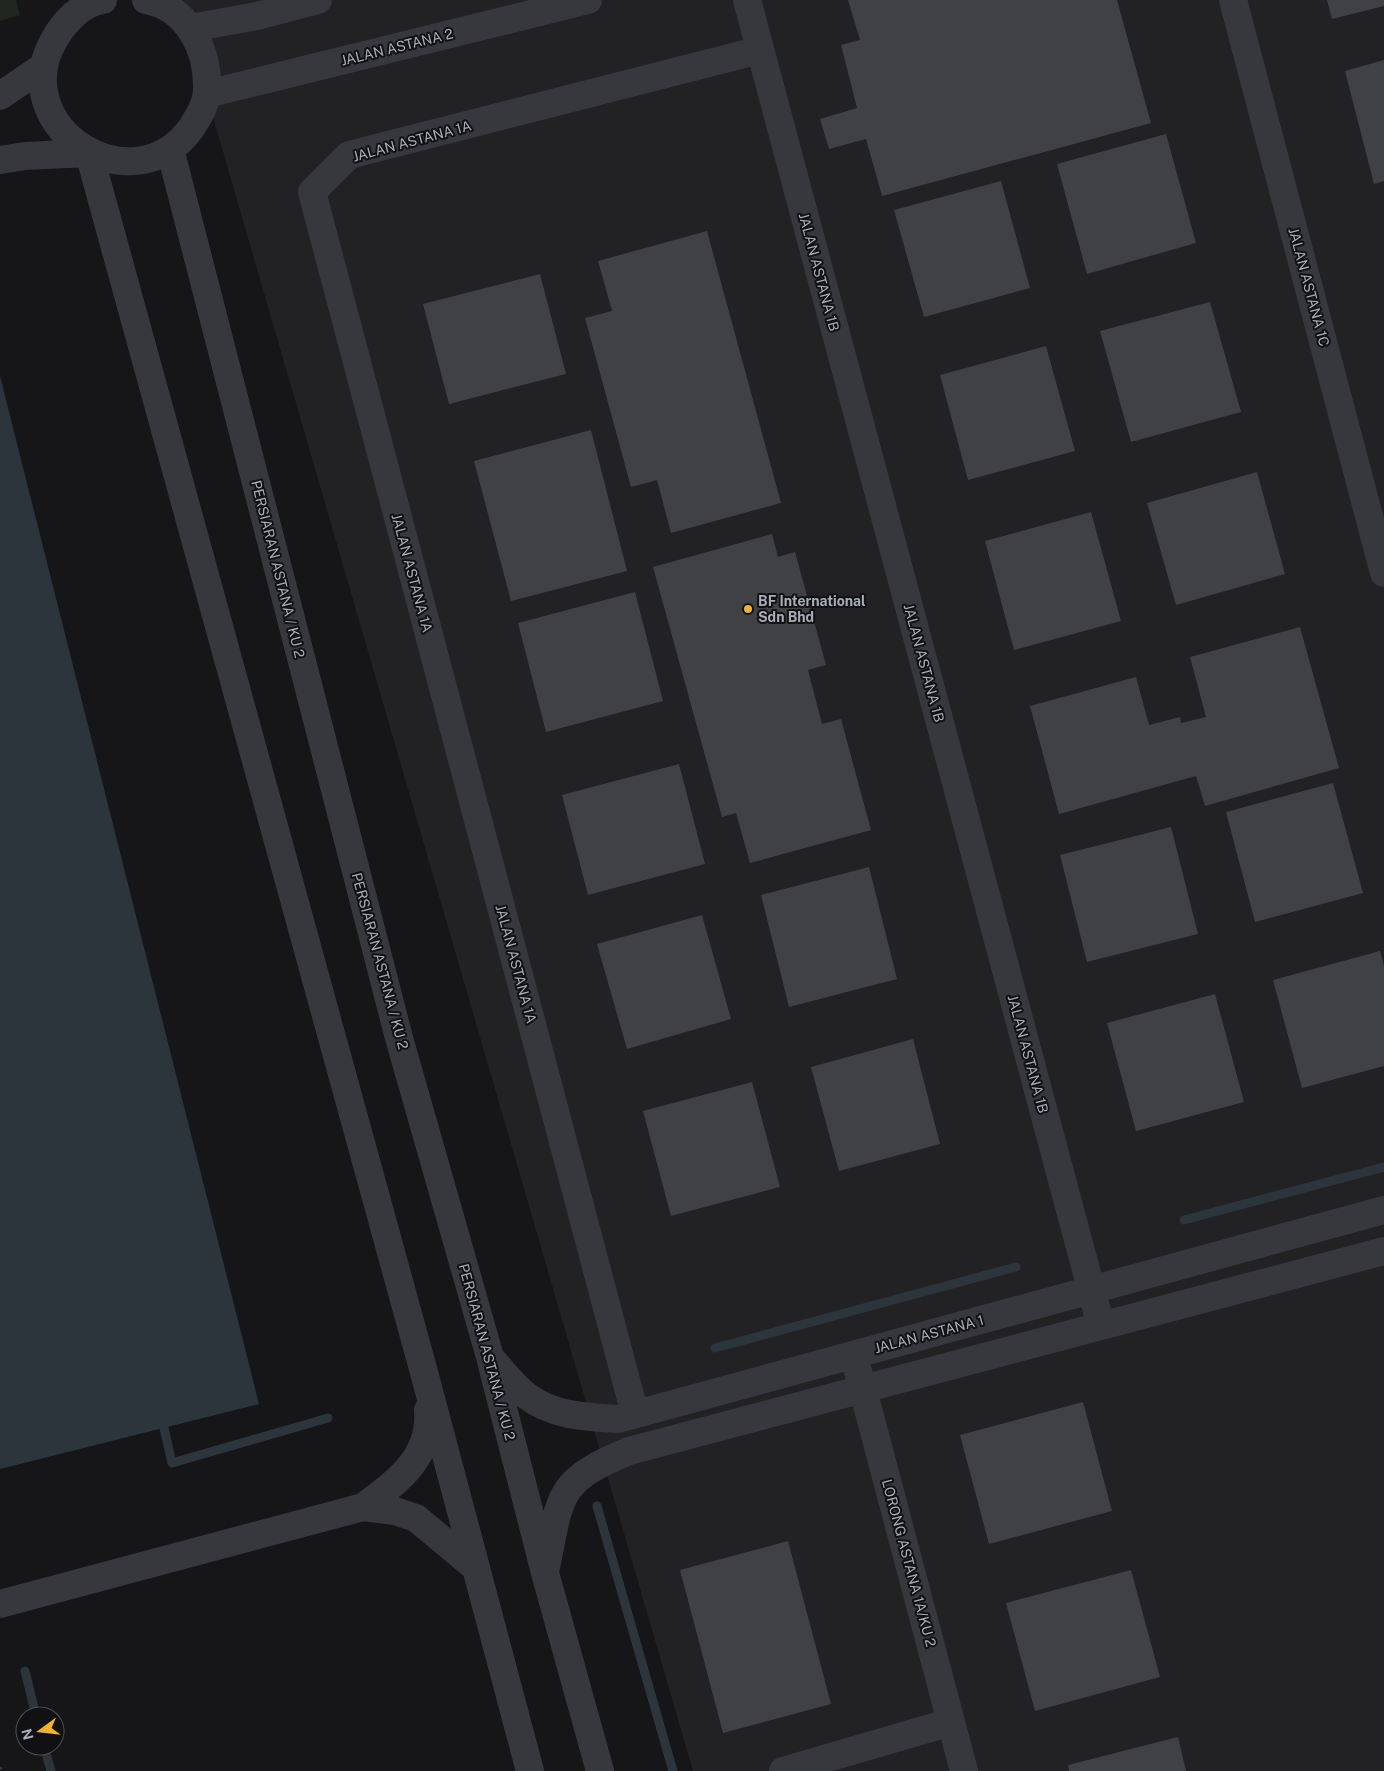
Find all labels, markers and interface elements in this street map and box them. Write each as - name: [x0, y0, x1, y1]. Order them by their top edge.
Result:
- street label: JALAN ASTANA 2: [339, 25, 455, 69]
- street label: JALAN ASTANA 1A: [351, 117, 473, 165]
- street label: JALAN ASTANA 1B: [795, 211, 843, 333]
- street label: JALAN ASTANA 1C: [1285, 226, 1333, 348]
- street label: PERSIARAN ASTANA / KU 2: [248, 479, 308, 659]
- street label: JALAN ASTANA 1A: [388, 512, 436, 634]
- place label: BF International Sdn Bhd: [758, 593, 866, 625]
- street label: JALAN ASTANA 1B: [900, 602, 948, 724]
- marker: BF International Sdn Bhd: [742, 603, 754, 615]
- street label: PERSIARAN ASTANA / KU 2: [349, 871, 411, 1051]
- street label: JALAN ASTANA 1A: [492, 903, 540, 1025]
- street label: JALAN ASTANA 1B: [1004, 993, 1052, 1115]
- street label: PERSIARAN ASTANA / KU 2: [456, 1262, 518, 1442]
- street label: JALAN ASTANA 1: [873, 1312, 985, 1356]
- street label: LORONG ASTANA 1A/KU 2: [879, 1477, 939, 1649]
- north arrow: [15, 1706, 65, 1756]
- text: N: [18, 1727, 37, 1742]

